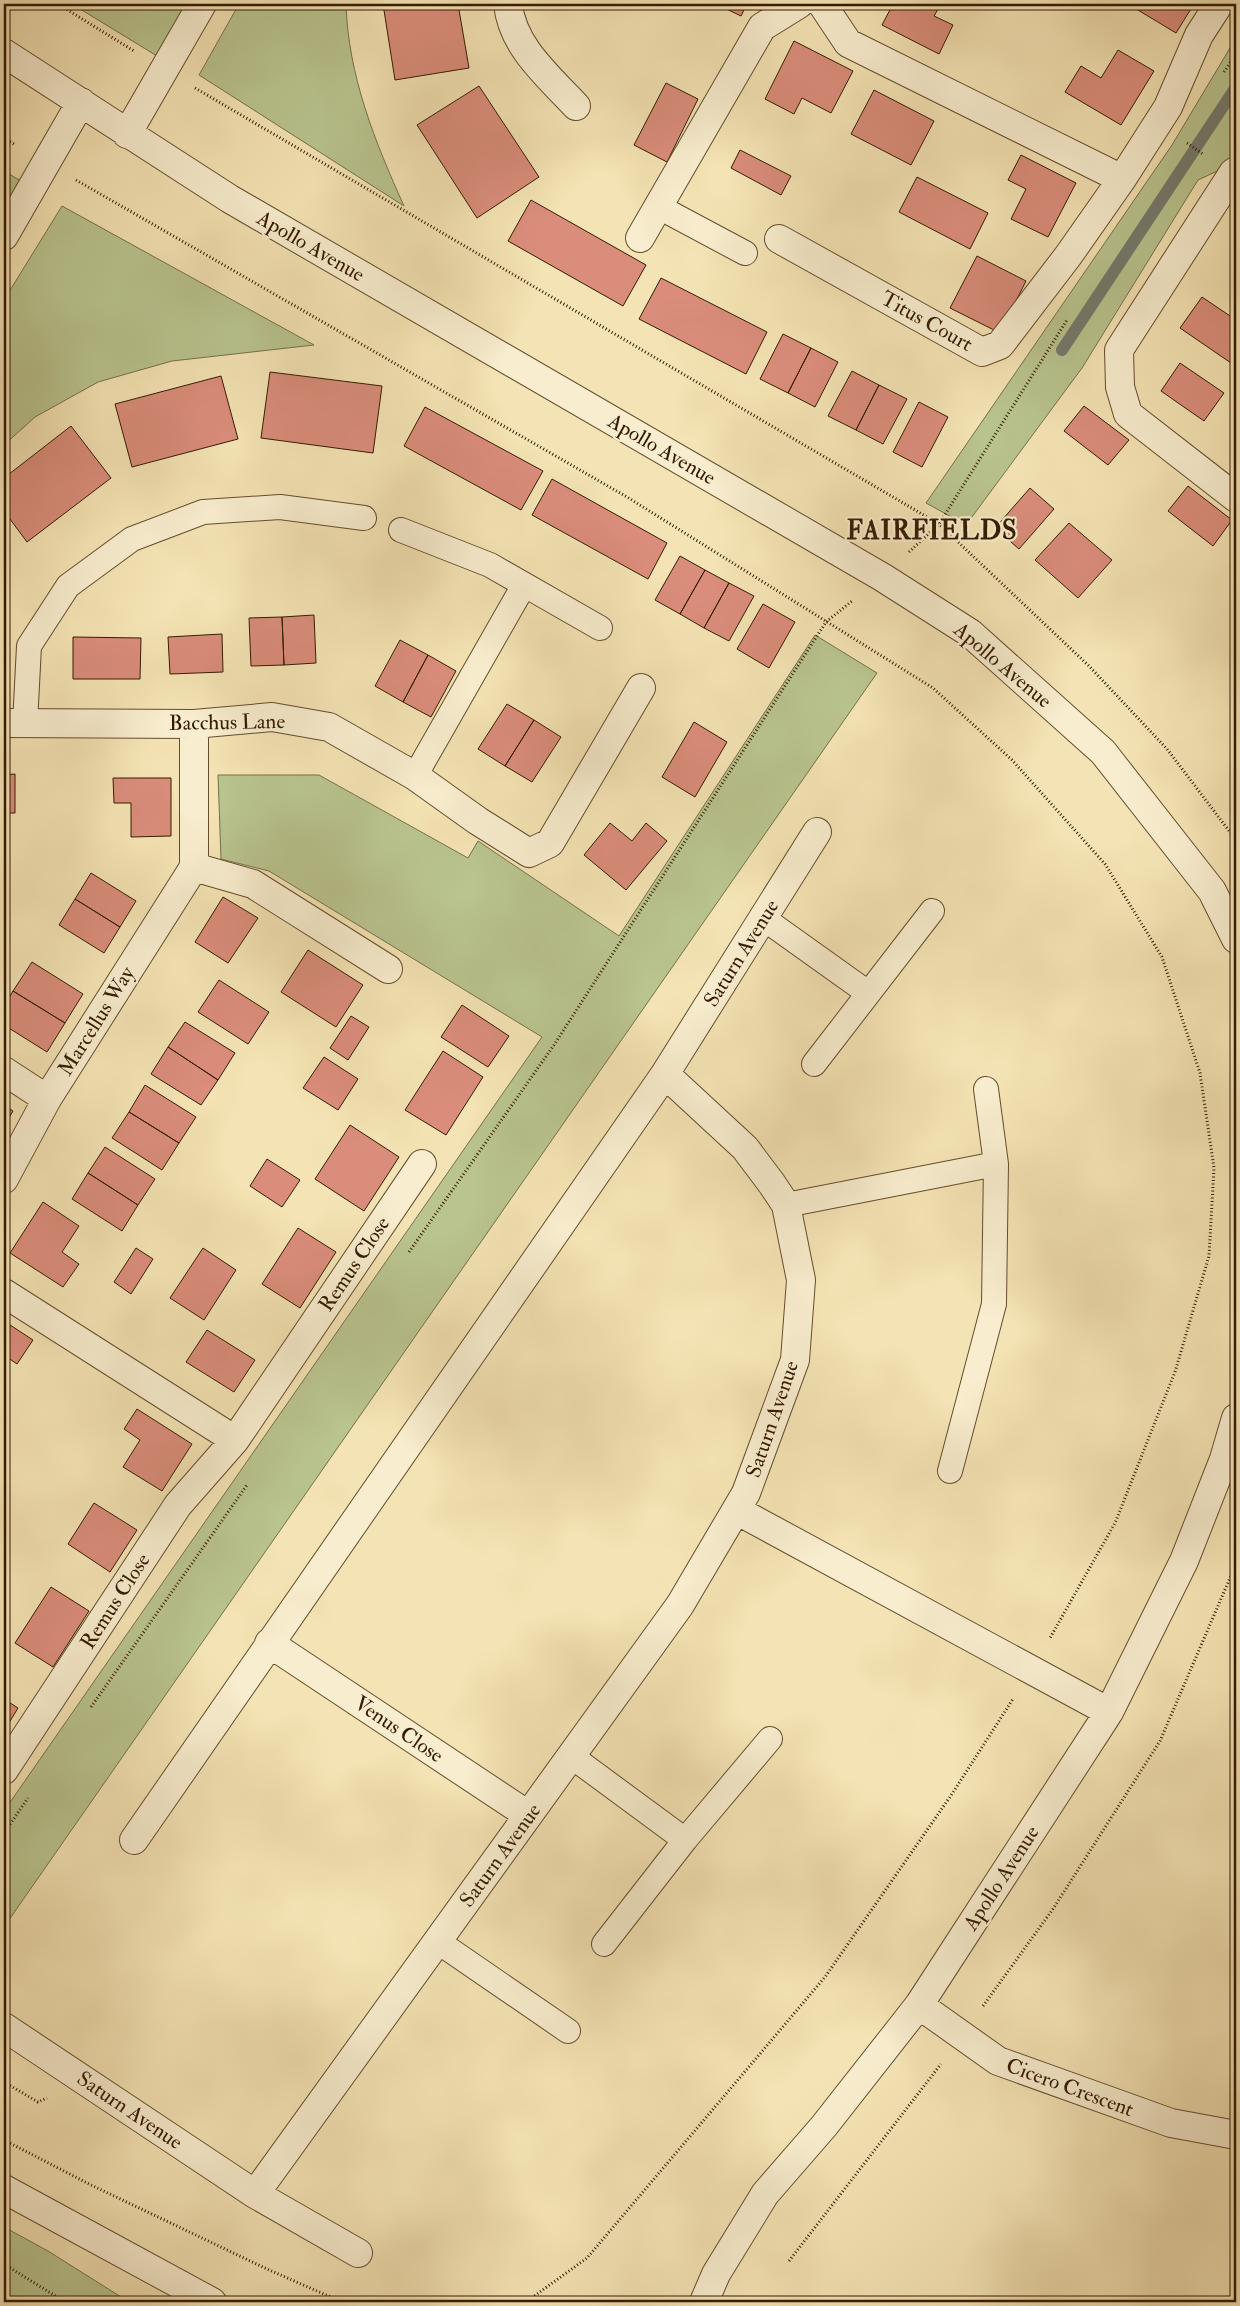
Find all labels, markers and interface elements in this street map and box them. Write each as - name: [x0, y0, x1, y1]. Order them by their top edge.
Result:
- street label: Apollo Avenue: [251, 204, 370, 288]
- street label: Titus Court: [876, 285, 978, 358]
- street label: Apollo Avenue: [602, 407, 721, 491]
- district label: FAIRFIELDS: [846, 515, 1018, 547]
- street label: Apollo Avenue: [947, 616, 1057, 714]
- street label: Bacchus Lane: [169, 708, 285, 737]
- street label: Saturn Avenue: [698, 894, 785, 1012]
- street label: Marcellus Way: [52, 961, 141, 1081]
- street label: Remus Close: [313, 1211, 396, 1317]
- street label: Saturn Avenue: [740, 1357, 805, 1481]
- street label: Remus Close: [74, 1548, 157, 1654]
- street label: Venus Close: [349, 1690, 449, 1769]
- street label: Saturn Avenue: [454, 1798, 547, 1913]
- street label: Apollo Avenue: [957, 1820, 1046, 1937]
- street label: Cicero Crescent: [1002, 2052, 1138, 2123]
- street label: Saturn Avenue: [72, 2065, 188, 2156]

